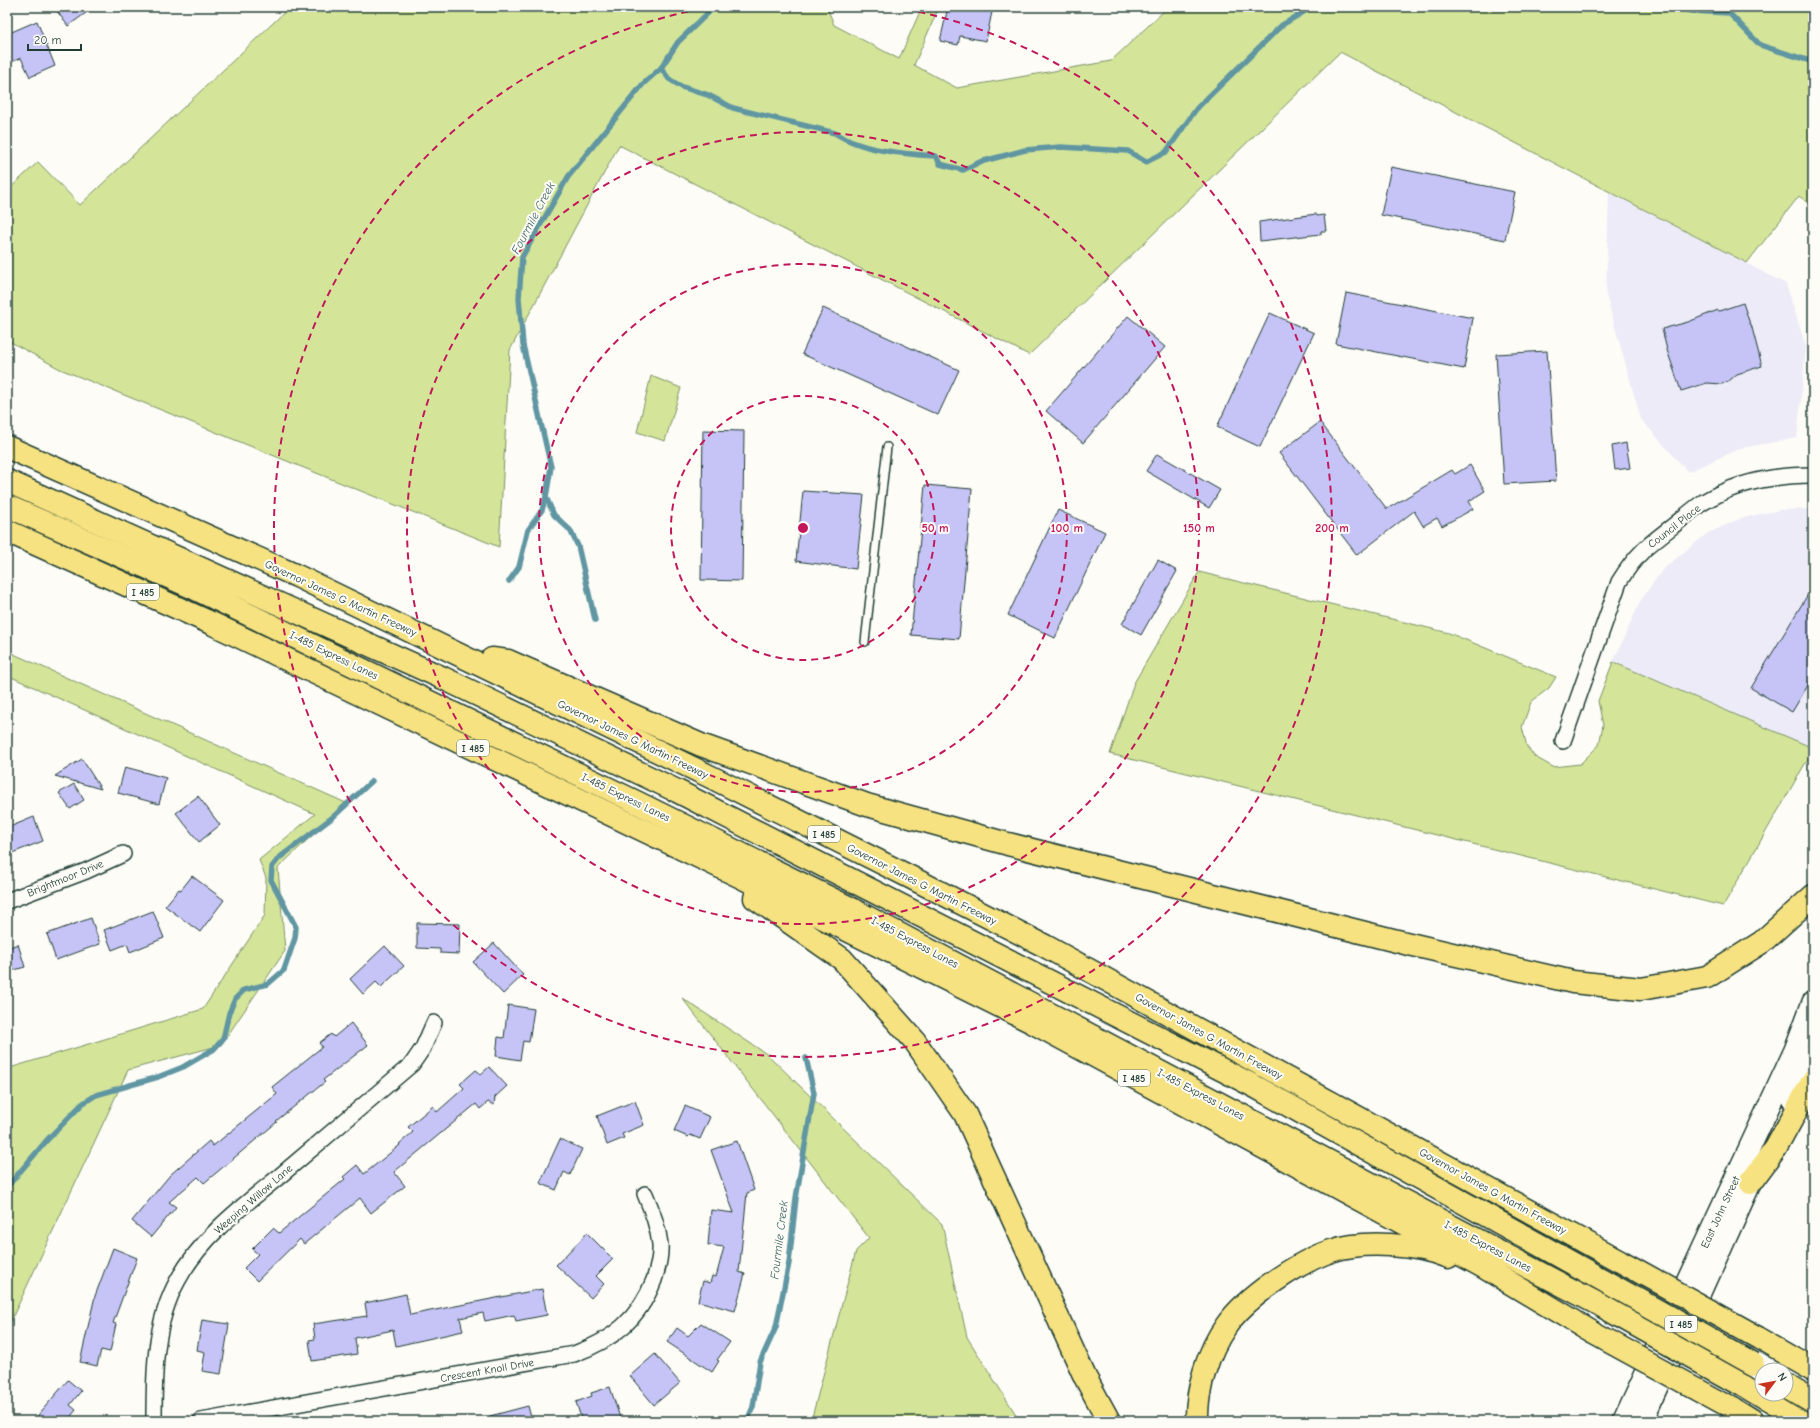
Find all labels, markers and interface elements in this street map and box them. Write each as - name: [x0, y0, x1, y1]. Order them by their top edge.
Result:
- scale bar: [28, 26, 81, 52]
- text: 20 m: [34, 33, 62, 47]
- water label: Fourmile Creek: [508, 180, 558, 256]
- street label: Council Place: [1645, 502, 1704, 551]
- centre of rings: [796, 521, 810, 535]
- text: 50 m: [921, 521, 949, 535]
- text: 100 m: [1051, 521, 1083, 535]
- text: 150 m: [1183, 521, 1215, 535]
- text: 200 m: [1315, 521, 1349, 535]
- street label: Governor James G Martin Freeway: [263, 557, 419, 639]
- road number: I 485: [127, 584, 159, 600]
- street label: I-485 Express Lanes: [287, 628, 380, 683]
- street label: Governor James G Martin Freeway: [555, 697, 710, 782]
- road number: I 485: [457, 740, 489, 756]
- street label: I-485 Express Lanes: [579, 770, 672, 825]
- road number: I 485: [808, 826, 840, 842]
- street label: Governor James G Martin Freeway: [845, 841, 999, 928]
- street label: Brightmoor Drive: [25, 857, 106, 900]
- street label: I-485 Express Lanes: [869, 914, 961, 971]
- street label: Governor James G Martin Freeway: [1133, 991, 1285, 1082]
- street label: I-485 Express Lanes: [1155, 1066, 1247, 1123]
- road number: I 485: [1118, 1070, 1150, 1086]
- street label: Governor James G Martin Freeway: [1417, 1146, 1569, 1237]
- street label: Weeping Willow Lane: [212, 1162, 295, 1237]
- street label: East John Street: [1698, 1173, 1743, 1250]
- water label: Fourmile Creek: [767, 1200, 791, 1280]
- street label: I-485 Express Lanes: [1442, 1218, 1534, 1275]
- road number: I 485: [1665, 1316, 1697, 1332]
- street label: Crescent Knoll Drive: [439, 1356, 535, 1385]
- north arrow: [1754, 1362, 1794, 1402]
- text: N: [1775, 1370, 1789, 1383]

